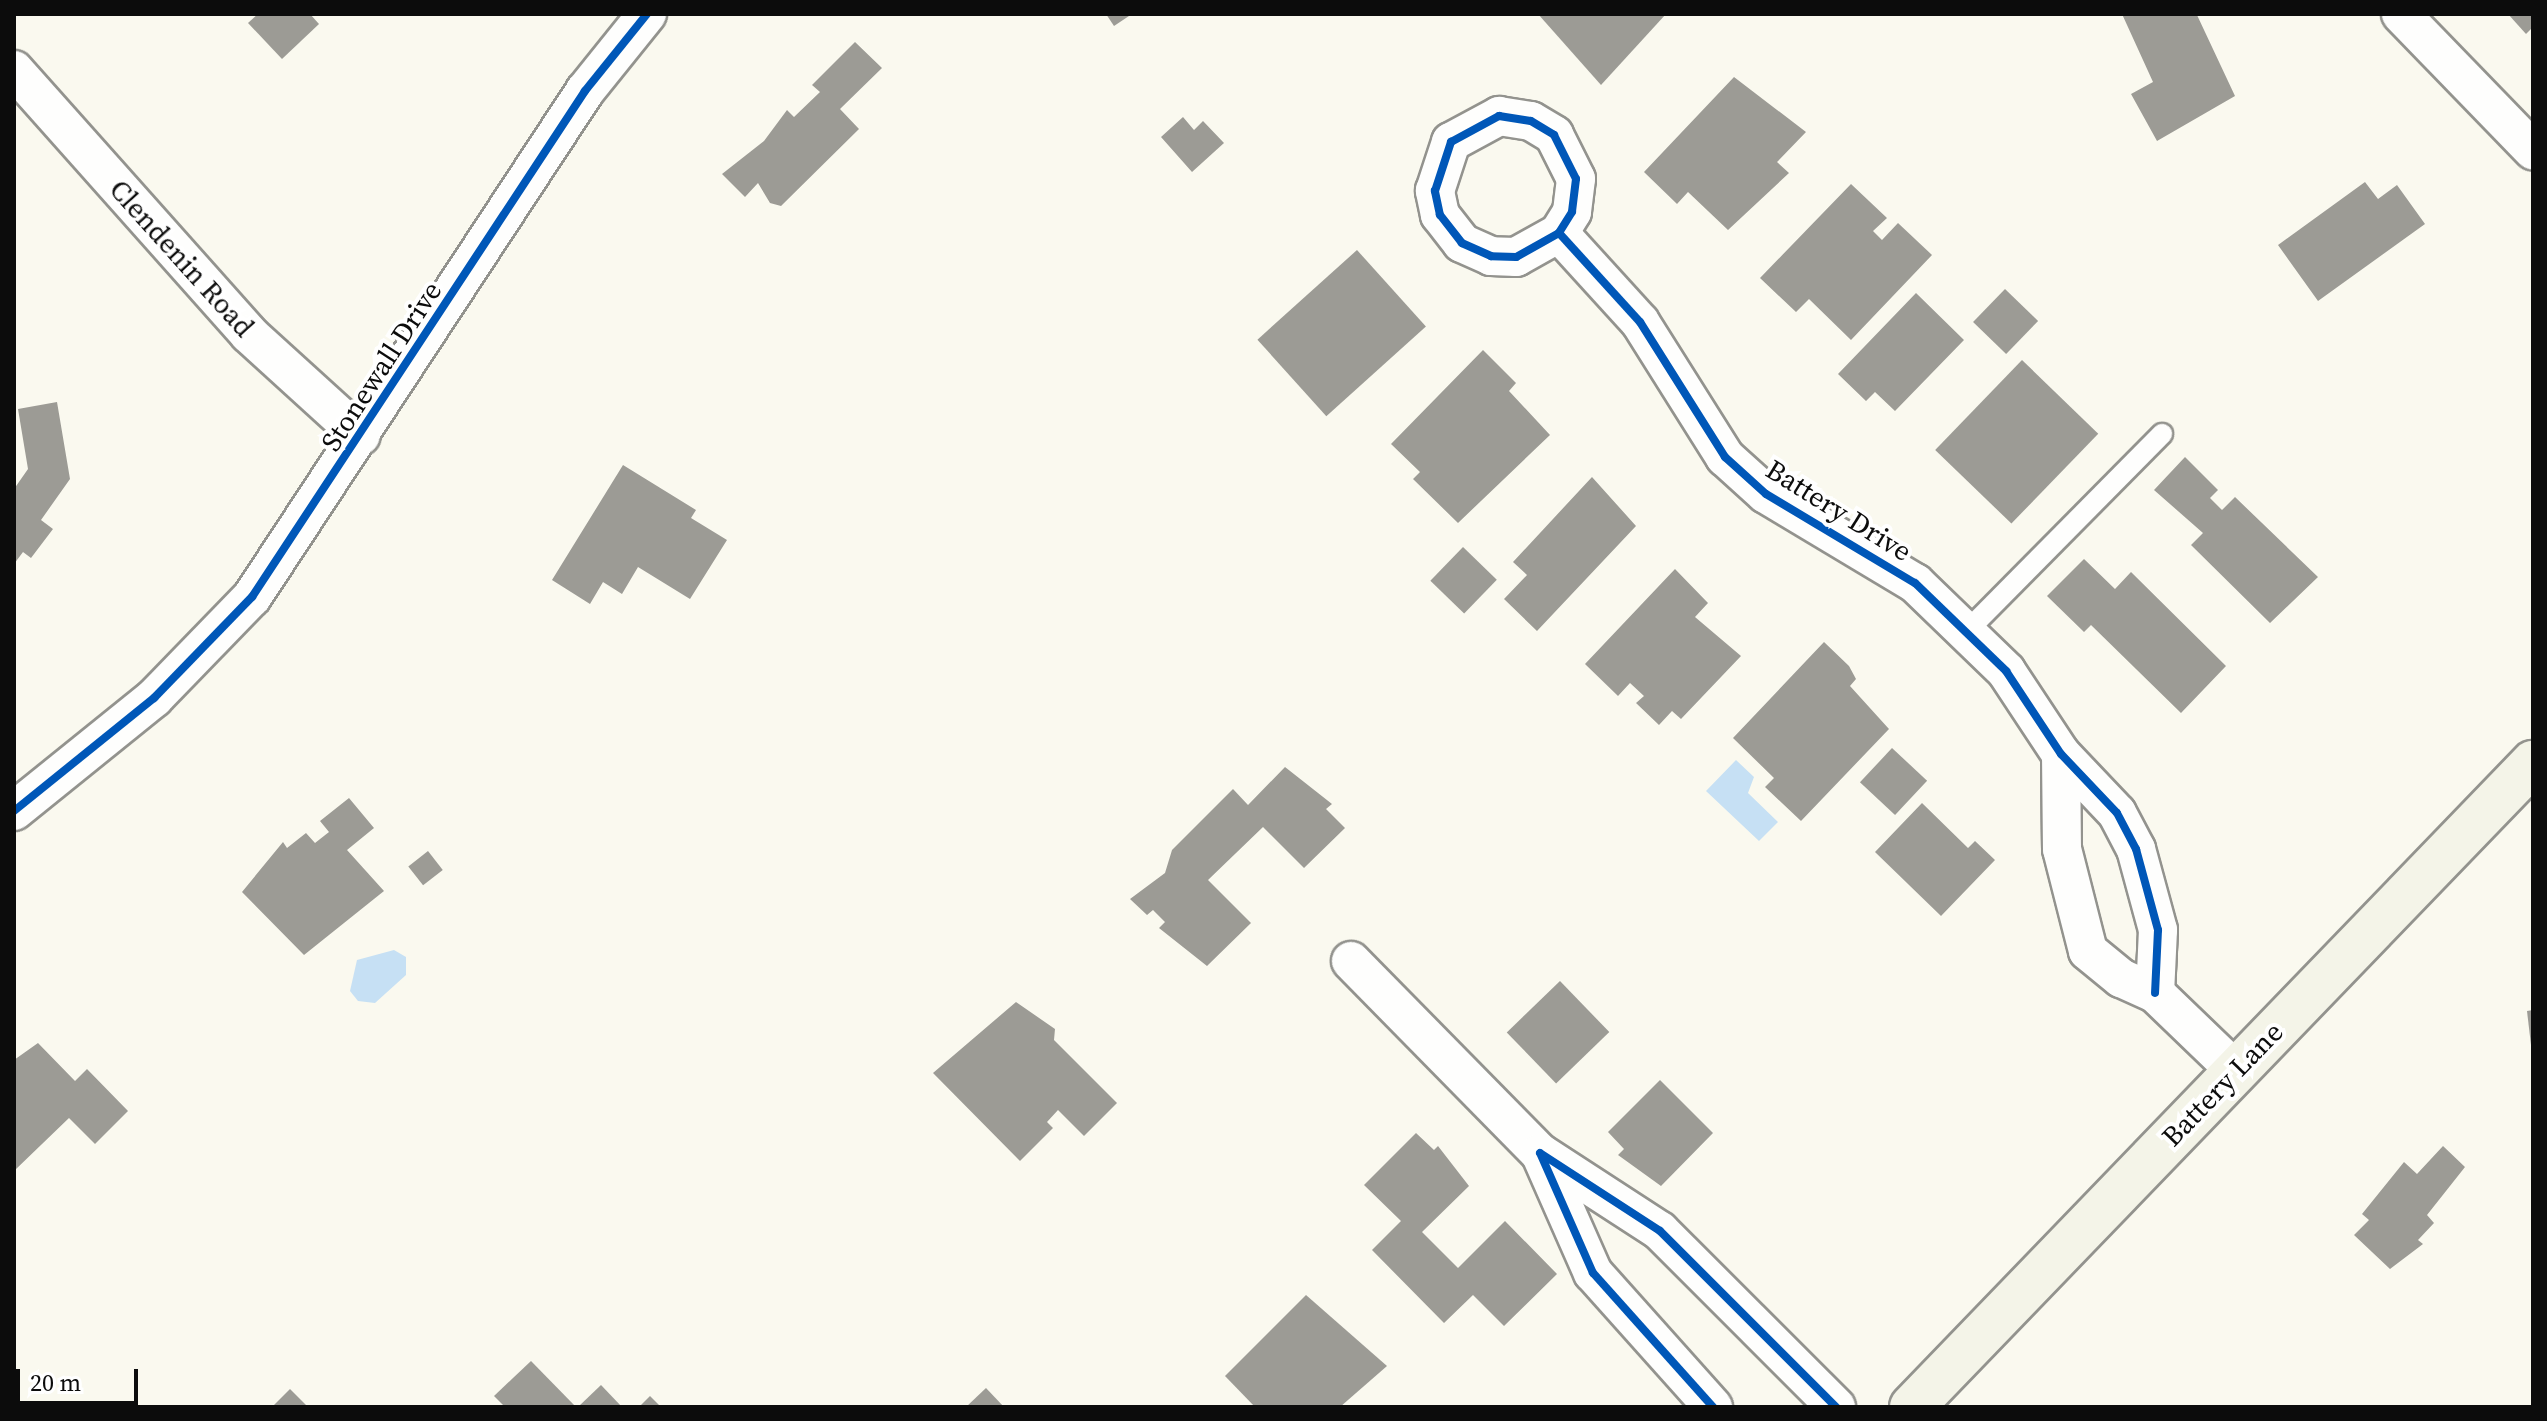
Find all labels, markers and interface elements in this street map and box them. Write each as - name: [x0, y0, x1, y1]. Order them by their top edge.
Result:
- street label: Clendenin Road: [103, 173, 261, 343]
- street label: Stonewall Drive: [314, 275, 448, 457]
- street label: Battery Drive: [1760, 452, 1918, 568]
- street label: Battery Lane: [2154, 1015, 2290, 1153]
- scale bar: [20, 1353, 142, 1403]
- text: 20 m: [30, 1366, 81, 1399]

